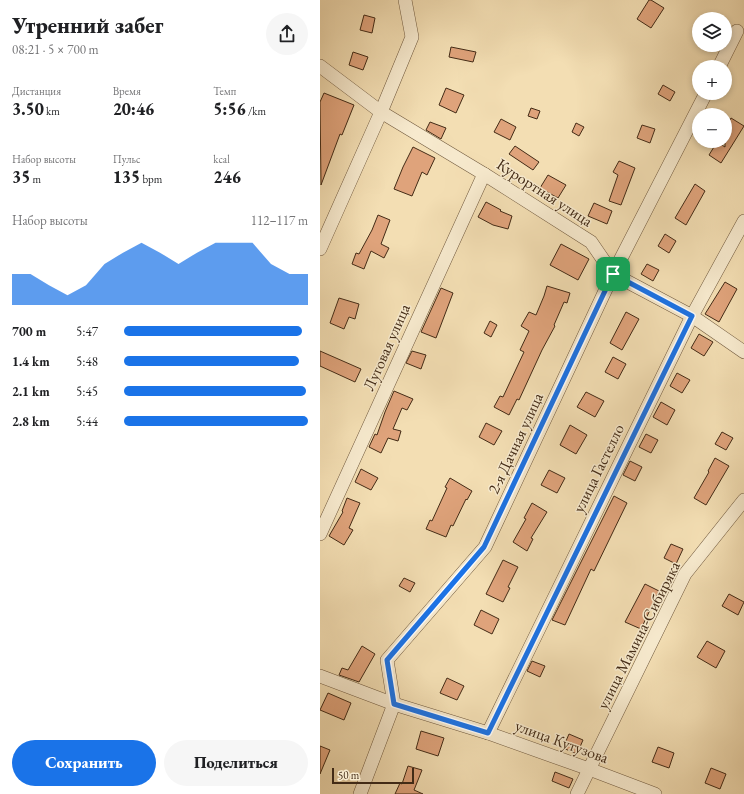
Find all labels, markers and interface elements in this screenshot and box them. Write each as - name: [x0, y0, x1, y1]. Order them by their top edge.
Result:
- text: Утренний забег: [12, 11, 163, 40]
- map controls: [692, 12, 732, 148]
- button: layers: [692, 12, 732, 52]
- button: share: [266, 13, 308, 55]
- text: 08:21 · 5 × 700 m: [12, 41, 99, 58]
- button: +: [692, 60, 732, 100]
- text: Дистанция: [12, 84, 61, 98]
- text: Время: [113, 84, 141, 98]
- text: Темп: [213, 84, 236, 98]
- text: 3.50: [12, 98, 44, 120]
- text: 20:46: [113, 98, 154, 120]
- text: 5:56: [213, 98, 246, 120]
- text: km: [44, 104, 60, 118]
- text: /km: [246, 104, 266, 118]
- button: −: [692, 108, 732, 148]
- text: Набор высоты: [12, 152, 76, 166]
- text: Пульс: [113, 152, 141, 166]
- text: kcal: [213, 152, 230, 166]
- street label: Курортная улица: [493, 154, 597, 232]
- text: 35: [12, 166, 30, 188]
- text: 135: [113, 166, 140, 188]
- text: 246: [213, 166, 241, 188]
- text: m: [30, 172, 41, 186]
- text: bpm: [140, 172, 162, 186]
- text: Набор высоты: [12, 212, 88, 229]
- text: 112–117 m: [251, 212, 308, 229]
- pin: [596, 257, 630, 291]
- icon: arrive: [602, 263, 624, 285]
- street label: Луговая улица: [358, 300, 415, 394]
- text: 700 m: [12, 323, 46, 340]
- text: 5:47: [76, 323, 98, 340]
- text: 1.4 km: [12, 353, 50, 370]
- text: 5:48: [76, 353, 98, 370]
- text: 2.1 km: [12, 383, 50, 400]
- text: 5:45: [76, 383, 98, 400]
- street label: 2-я Дачная улица: [483, 389, 548, 497]
- text: 2.8 km: [12, 413, 50, 430]
- text: 5:44: [76, 413, 98, 430]
- street label: улица Гастелло: [568, 420, 629, 516]
- street label: улица Мамина-Сибиряка: [592, 557, 685, 713]
- street label: улица Кутузова: [512, 715, 612, 768]
- button: Сохранить: [12, 740, 156, 786]
- button: Поделиться: [164, 740, 308, 786]
- scale bar: [332, 766, 414, 785]
- text: 50 m: [338, 768, 359, 782]

